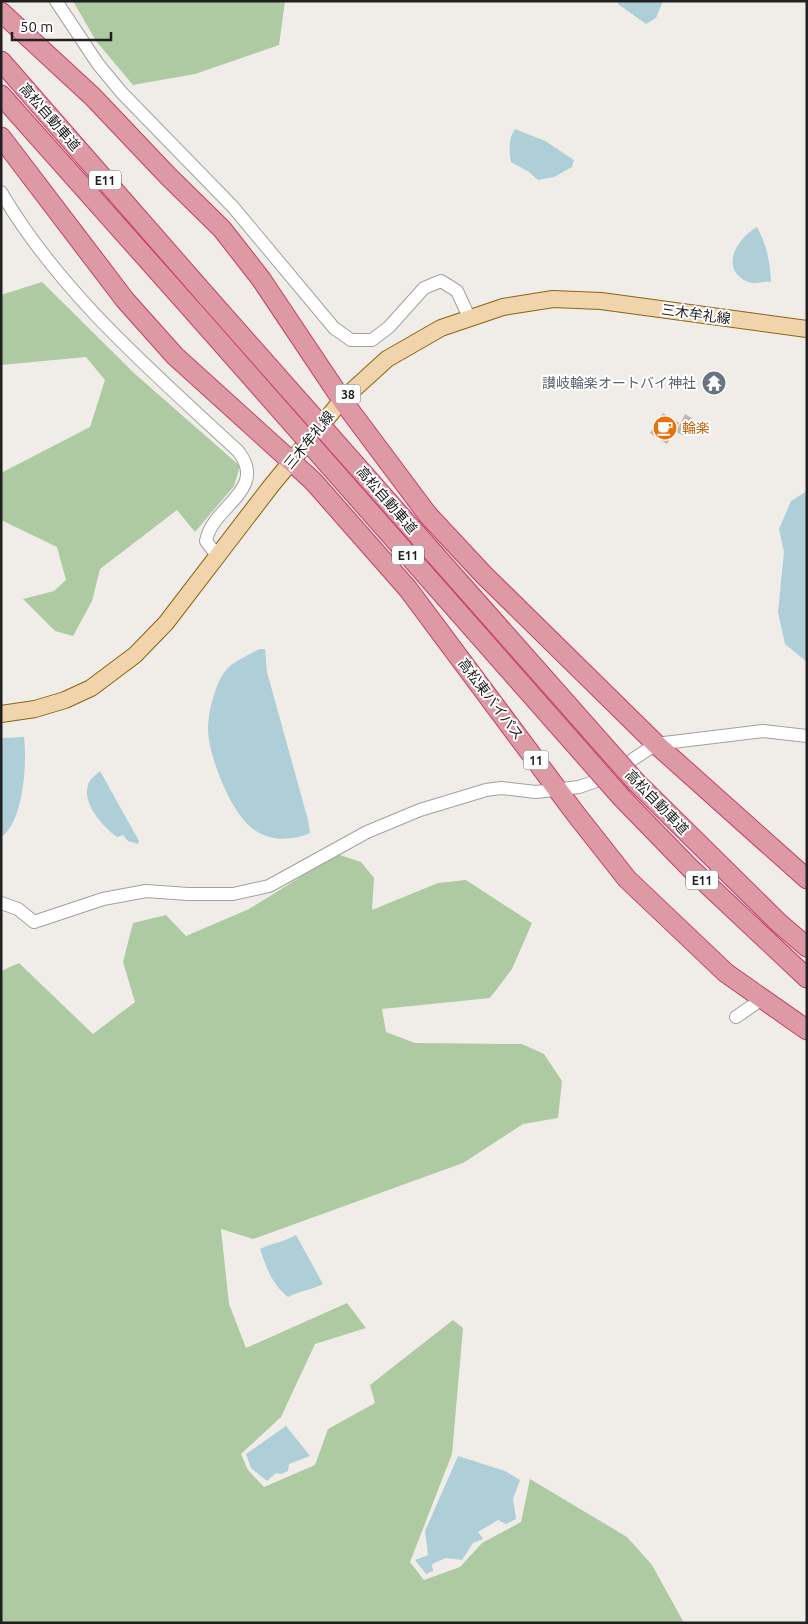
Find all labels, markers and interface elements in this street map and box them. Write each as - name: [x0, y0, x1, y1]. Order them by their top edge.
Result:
- scale bar: [12, 10, 111, 42]
- text: 50 m: [20, 18, 53, 35]
- street label: 高松自動車道: [16, 80, 84, 154]
- road number: E11: [89, 170, 121, 190]
- street label: 三木牟礼線: [660, 301, 732, 327]
- temple icon: 讃岐輪楽オートバイ神社: [701, 370, 727, 396]
- place label: 讃岐輪楽オートバイ神社: [542, 375, 696, 391]
- road number: 38: [336, 384, 360, 404]
- street label: 三木牟礼線: [281, 408, 337, 472]
- cafe icon: 輪楽: [652, 415, 678, 441]
- place label: 輪楽: [682, 420, 710, 436]
- street label: 高松自動車道: [353, 463, 421, 537]
- road number: E11: [392, 546, 424, 564]
- street label: 高松東バイパス: [455, 655, 527, 743]
- road number: 11: [524, 750, 548, 770]
- street label: 高松自動車道: [622, 766, 692, 838]
- road number: E11: [686, 870, 718, 890]

